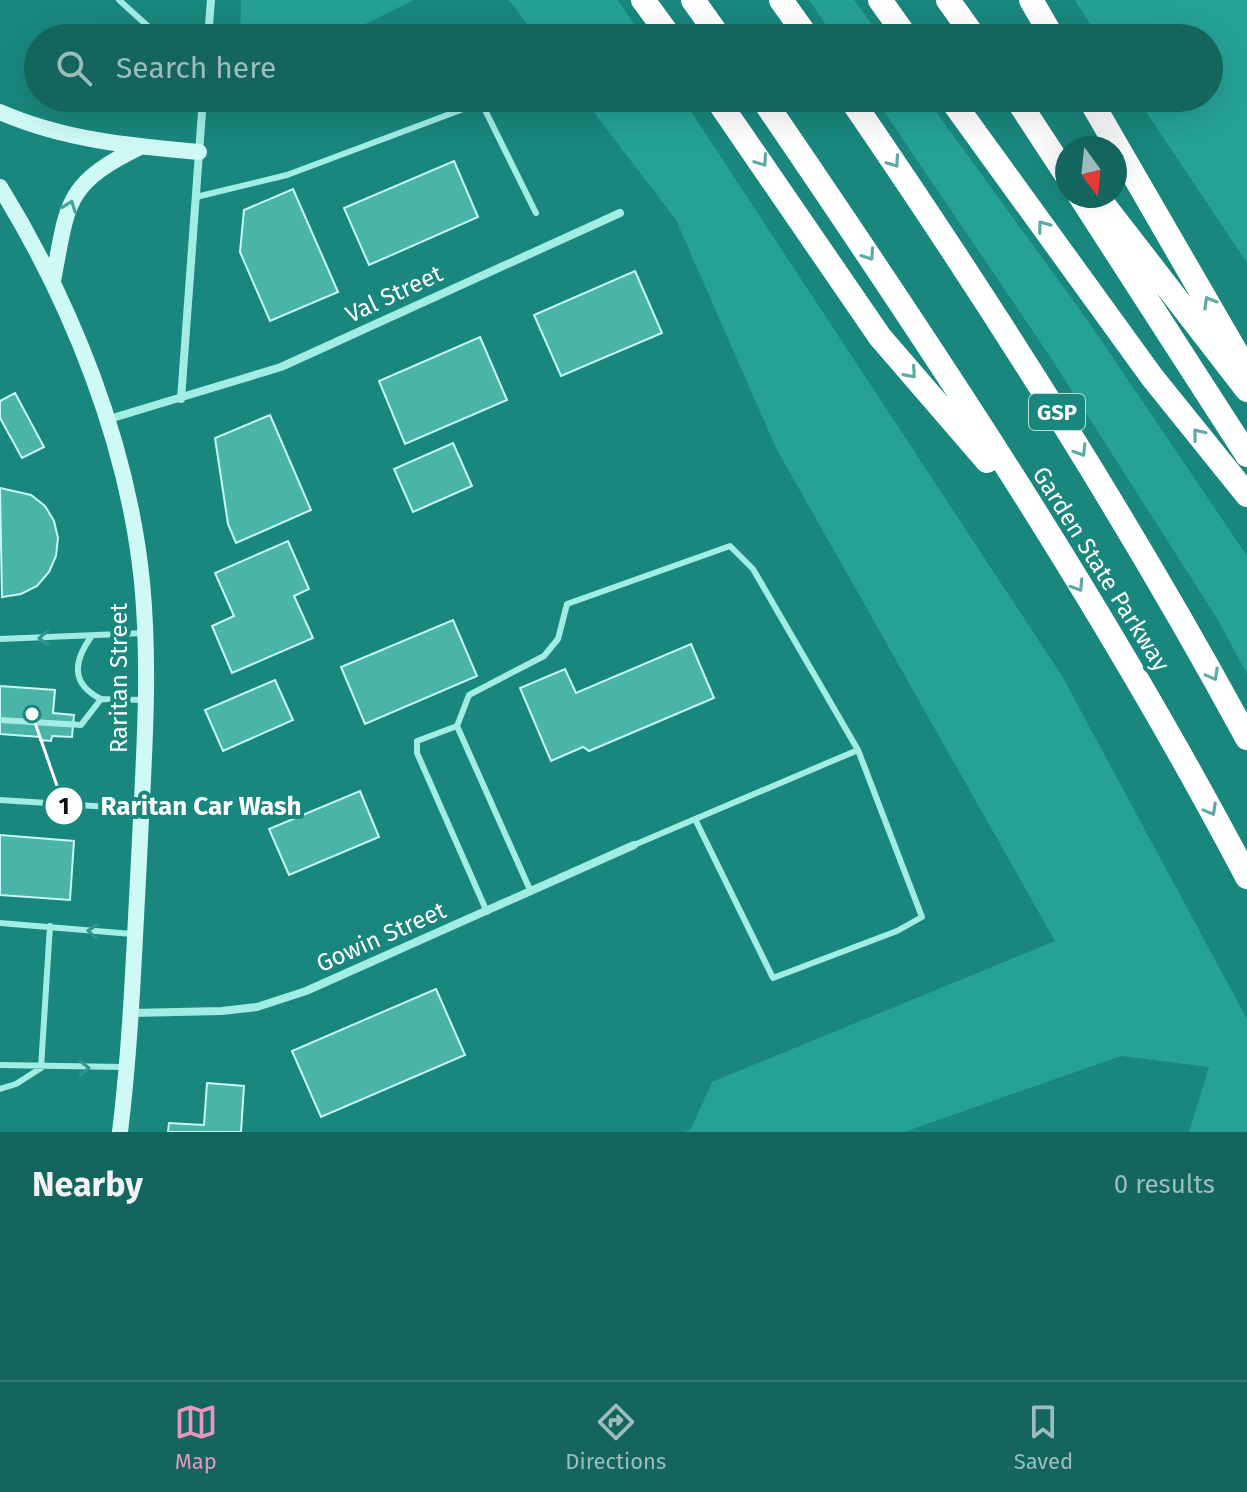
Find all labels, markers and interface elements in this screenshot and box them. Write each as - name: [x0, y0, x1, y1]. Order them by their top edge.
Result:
- search box: [24, 24, 1223, 112]
- icon: search: [52, 46, 96, 90]
- text: Search here: [116, 50, 276, 86]
- north arrow: [1055, 136, 1127, 208]
- one-way arrow: [752, 153, 766, 167]
- one-way arrow: [884, 154, 899, 168]
- one-way arrow: [60, 199, 77, 213]
- one-way arrow: [1038, 220, 1053, 235]
- one-way arrow: [859, 246, 874, 261]
- street label: Val Street: [341, 259, 447, 329]
- one-way arrow: [1203, 296, 1219, 311]
- one-way arrow: [902, 364, 916, 379]
- road number: GSP: [1029, 394, 1085, 430]
- one-way arrow: [1193, 429, 1208, 444]
- one-way arrow: [1072, 442, 1087, 457]
- street label: Garden State Parkway: [1027, 462, 1175, 676]
- one-way arrow: [1069, 577, 1084, 592]
- street label: Raritan Street: [105, 602, 133, 753]
- one-way arrow: [37, 630, 50, 647]
- one-way arrow: [1203, 666, 1219, 681]
- callout: Raritan Car Wash: [44, 781, 317, 831]
- text: Raritan Car Wash: [100, 791, 302, 822]
- text: 1: [58, 792, 70, 820]
- one-way arrow: [1201, 802, 1216, 816]
- street label: Gowin Street: [312, 896, 450, 978]
- one-way arrow: [86, 922, 99, 939]
- one-way arrow: [78, 1059, 91, 1076]
- text: Nearby: [32, 1164, 143, 1205]
- text: 0 results: [1114, 1169, 1215, 1200]
- tab: Map: [174, 1400, 218, 1475]
- tab: Directions: [565, 1400, 666, 1475]
- tab: Saved: [1014, 1400, 1073, 1475]

